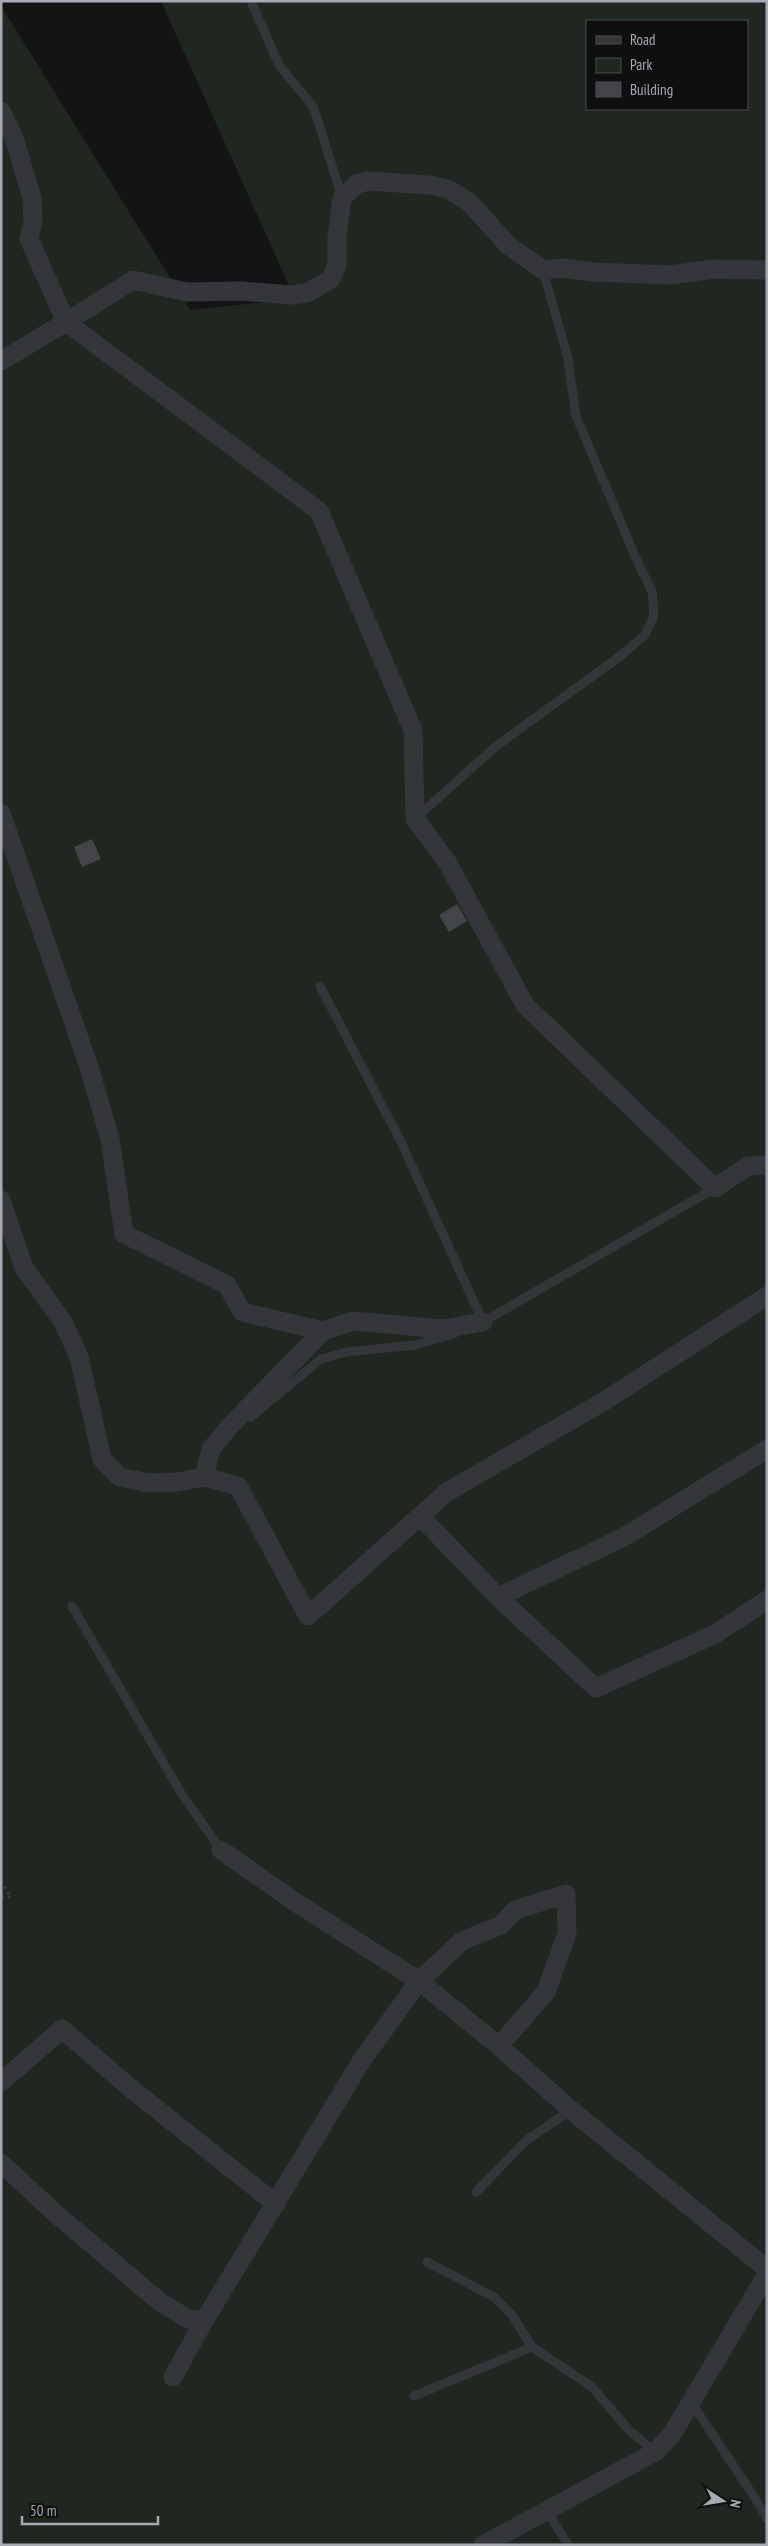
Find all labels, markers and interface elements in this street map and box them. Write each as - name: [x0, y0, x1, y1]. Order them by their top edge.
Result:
- legend: [586, 20, 748, 110]
- text: Road: [630, 30, 656, 49]
- text: Park: [630, 55, 652, 74]
- text: Building: [630, 80, 673, 99]
- north arrow: [698, 2476, 748, 2526]
- scale bar: [22, 2494, 159, 2526]
- text: N: [726, 2498, 745, 2509]
- text: 50 m: [30, 2501, 56, 2520]

